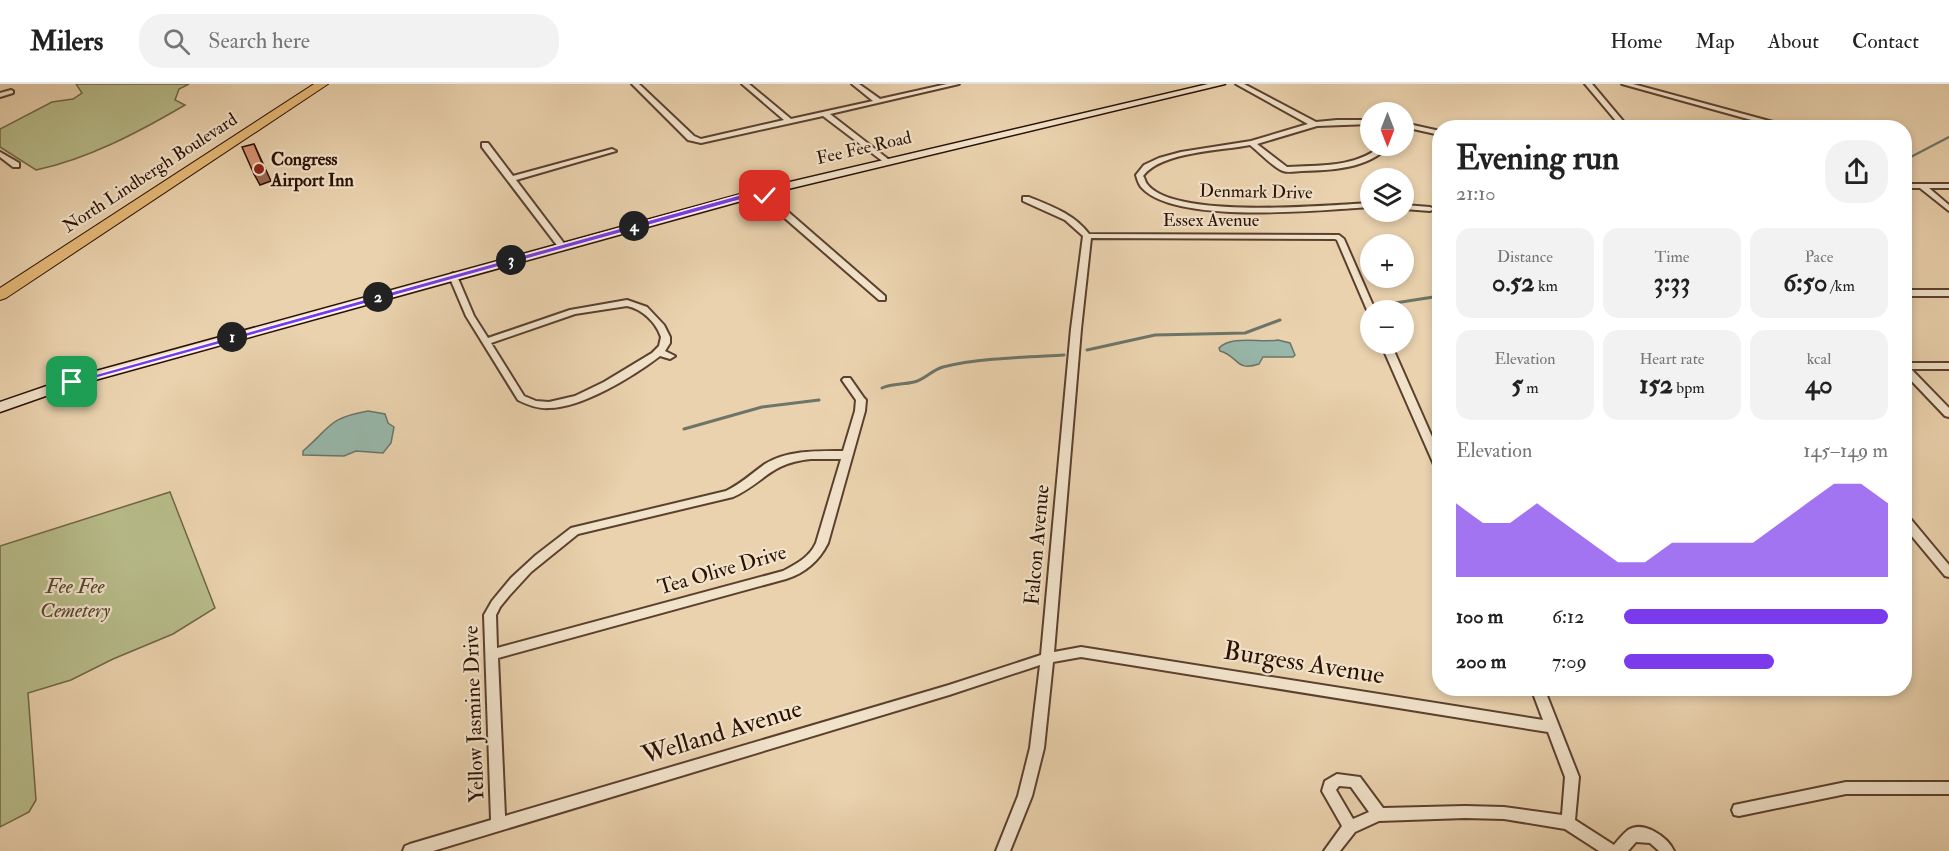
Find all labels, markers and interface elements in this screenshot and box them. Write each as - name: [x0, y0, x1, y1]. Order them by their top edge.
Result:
- search box: [139, 14, 559, 68]
- text: Milers: [30, 24, 103, 59]
- icon: search: [160, 25, 193, 58]
- text: Search here: [208, 27, 310, 55]
- text: Home: [1610, 28, 1662, 55]
- text: Map: [1695, 28, 1735, 55]
- text: About: [1768, 28, 1819, 55]
- text: Contact: [1852, 28, 1919, 55]
- north arrow: [1360, 102, 1414, 156]
- map controls: [1360, 102, 1414, 354]
- street label: North Lindbergh Boulevard: [58, 108, 242, 238]
- street label: Fee Fee Road: [814, 126, 914, 170]
- text: Evening run: [1456, 138, 1619, 179]
- button: share: [1825, 140, 1888, 203]
- place label: Congress Airport Inn: [270, 148, 355, 192]
- marker: Congress Airport Inn: [252, 162, 266, 176]
- button: layers: [1360, 168, 1414, 222]
- pin: [739, 170, 790, 221]
- icon: check: [748, 179, 781, 212]
- street label: Denmark Drive: [1199, 180, 1313, 204]
- text: 21:10: [1456, 181, 1496, 206]
- street label: Essex Avenue: [1163, 209, 1260, 232]
- pin: 4: [619, 211, 649, 241]
- text: 4: [630, 216, 638, 236]
- button: +: [1360, 234, 1414, 288]
- pin: 3: [496, 245, 526, 275]
- text: Distance: [1497, 247, 1553, 267]
- text: Time: [1655, 247, 1689, 267]
- text: Pace: [1805, 247, 1833, 267]
- text: 3: [508, 250, 514, 270]
- text: 0.52: [1492, 267, 1535, 299]
- text: 3:33: [1654, 267, 1690, 299]
- text: 6:50: [1783, 267, 1827, 299]
- text: km: [1535, 276, 1558, 296]
- text: /km: [1827, 276, 1855, 296]
- pin: 2: [363, 282, 393, 312]
- text: 2: [374, 287, 382, 307]
- button: −: [1360, 300, 1414, 354]
- pin: 1: [217, 322, 247, 352]
- text: 1: [229, 327, 235, 347]
- text: Elevation: [1495, 349, 1555, 369]
- text: Heart rate: [1639, 349, 1705, 369]
- text: kcal: [1807, 349, 1831, 369]
- pin: [46, 356, 97, 407]
- icon: arrive: [55, 365, 88, 398]
- text: 5: [1511, 369, 1523, 401]
- text: 152: [1639, 369, 1673, 401]
- text: 40: [1805, 369, 1833, 401]
- text: m: [1523, 378, 1539, 398]
- text: bpm: [1673, 378, 1705, 398]
- text: Elevation: [1456, 438, 1532, 463]
- text: 145–149 m: [1803, 438, 1888, 463]
- street label: Falcon Avenue: [1018, 483, 1056, 606]
- street label: Tea Olive Drive: [654, 539, 790, 601]
- park label: Fee Fee Cemetery: [40, 573, 111, 624]
- text: 100 m: [1456, 604, 1503, 629]
- text: 6:12: [1552, 604, 1584, 629]
- street label: Yellow Jasmine Drive: [457, 625, 491, 803]
- street label: Burgess Avenue: [1221, 635, 1387, 692]
- text: 200 m: [1456, 649, 1506, 674]
- text: 7:09: [1552, 649, 1587, 674]
- street label: Welland Avenue: [637, 692, 806, 772]

